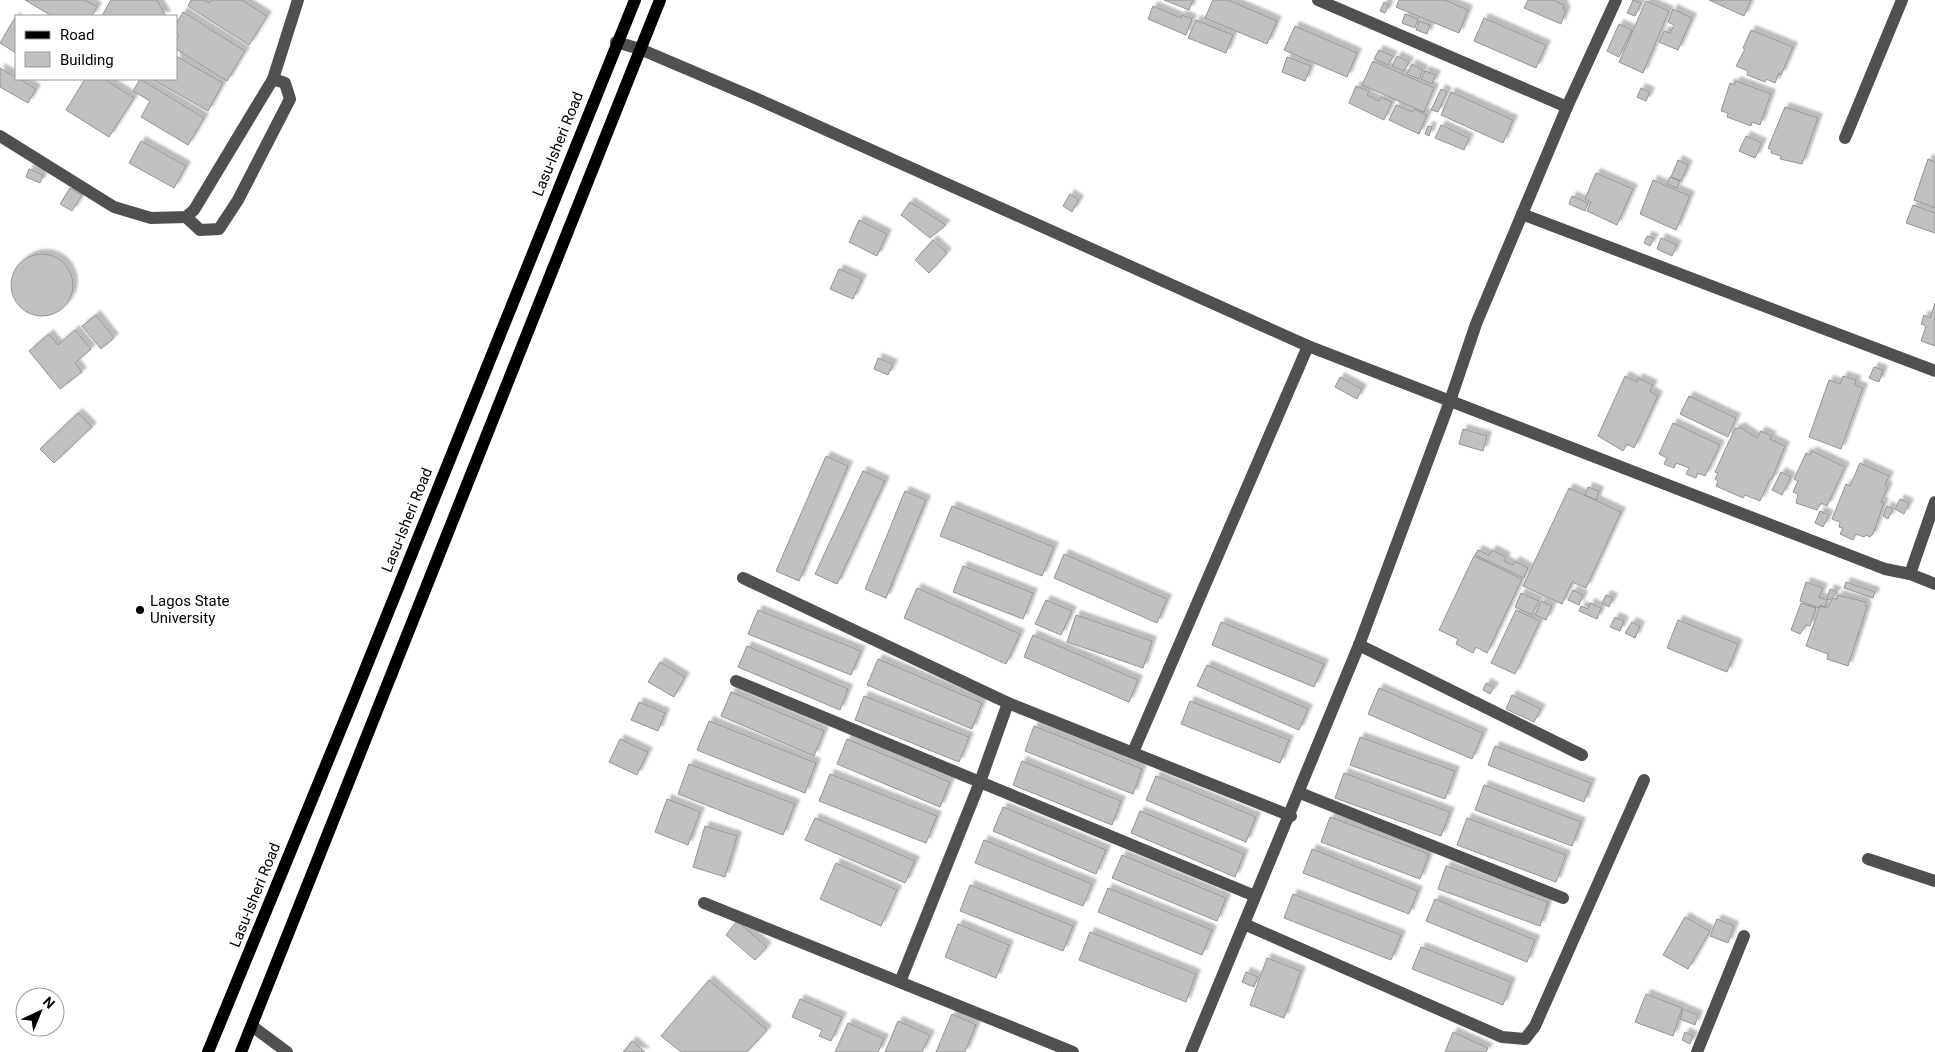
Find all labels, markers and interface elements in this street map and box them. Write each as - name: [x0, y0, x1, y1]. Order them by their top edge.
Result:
- legend: [15, 15, 178, 80]
- text: Road: [60, 26, 94, 44]
- text: Building: [60, 51, 114, 69]
- street label: Lasu-Isheri Road: [529, 89, 587, 199]
- street label: Lasu-Isheri Road: [378, 465, 436, 575]
- place label: Lagos State University: [150, 592, 230, 627]
- marker: Lagos State University: [134, 604, 146, 616]
- street label: Lasu-Isheri Road: [226, 840, 284, 950]
- north arrow: [15, 987, 65, 1037]
- text: N: [40, 993, 58, 1012]

